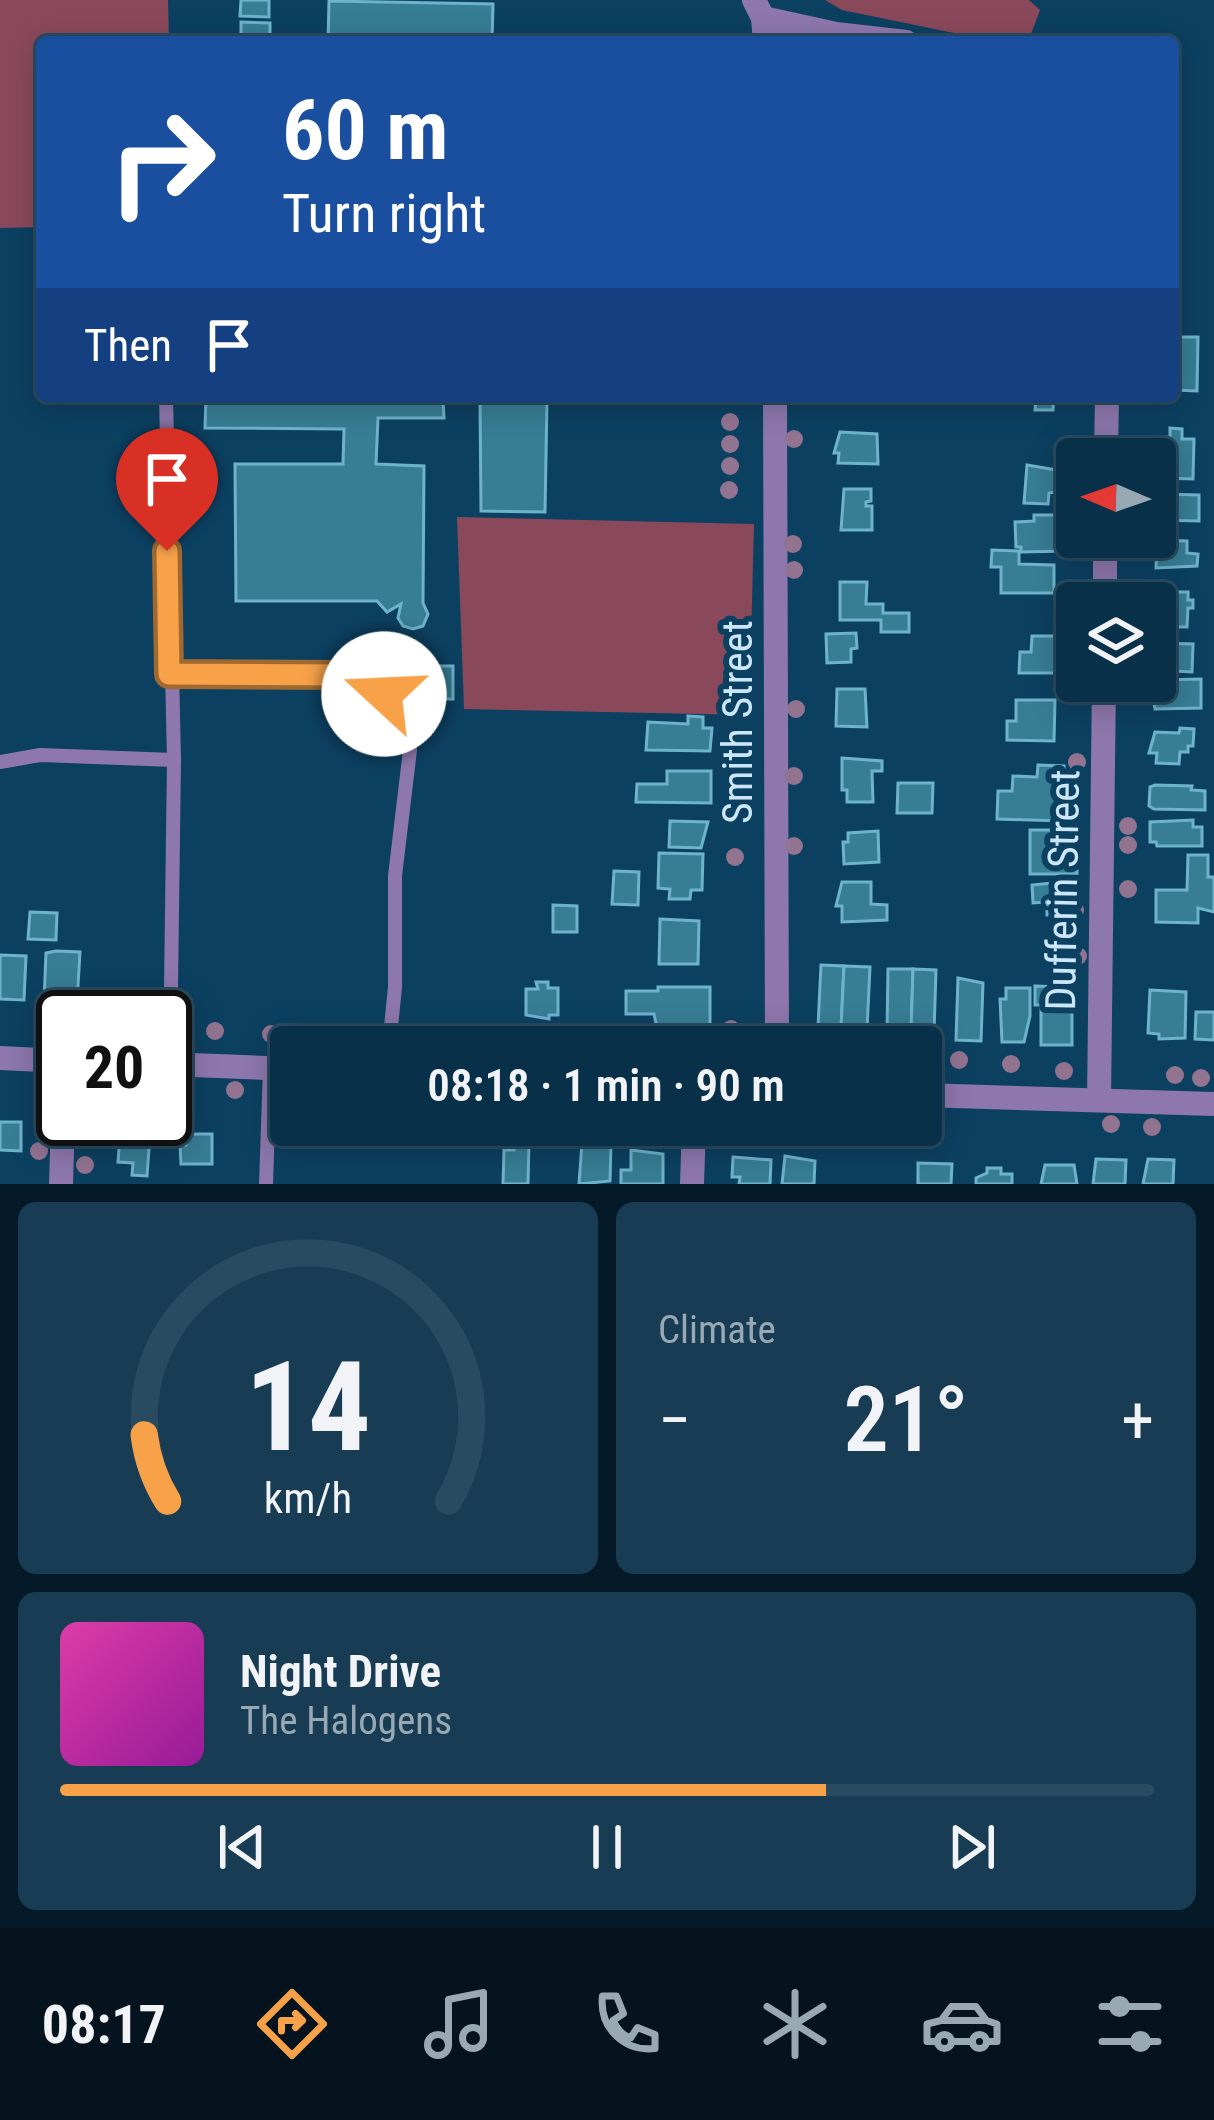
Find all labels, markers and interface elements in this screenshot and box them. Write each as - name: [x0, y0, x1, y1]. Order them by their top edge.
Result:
- text: 60 m: [282, 81, 449, 180]
- icon: right: [84, 84, 240, 240]
- text: Turn right: [282, 182, 486, 245]
- icon: arrive: [196, 312, 262, 378]
- text: Then: [84, 319, 172, 372]
- pin: [116, 428, 218, 551]
- north arrow: [1056, 438, 1176, 558]
- map controls: [1056, 438, 1176, 702]
- icon: arrive: [134, 446, 200, 512]
- button: layers: [1056, 582, 1176, 702]
- street label: Smith Street: [713, 620, 762, 824]
- position arrow: [321, 631, 447, 757]
- street label: Dufferin Street: [1036, 769, 1089, 1011]
- speed limit sign: 20: [36, 990, 192, 1146]
- text: 08:18 · 1 min · 90 m: [427, 1059, 785, 1112]
- text: Climate: [658, 1307, 776, 1353]
- text: 14: [245, 1334, 371, 1480]
- text: 21°: [843, 1368, 969, 1473]
- text: −: [658, 1382, 691, 1459]
- text: +: [1121, 1382, 1154, 1459]
- text: km/h: [264, 1473, 352, 1523]
- text: Night Drive: [240, 1645, 441, 1698]
- text: The Halogens: [240, 1698, 452, 1744]
- icon: previous: [209, 1814, 275, 1880]
- icon: pause: [574, 1814, 640, 1880]
- icon: next: [939, 1814, 1005, 1880]
- icon: directions: [250, 1982, 334, 2066]
- icon: music: [417, 1982, 501, 2066]
- icon: phone: [585, 1982, 669, 2066]
- icon: climate: [753, 1982, 837, 2066]
- icon: car: [920, 1982, 1004, 2066]
- icon: filters: [1088, 1982, 1172, 2066]
- text: 08:17: [42, 1993, 166, 2056]

